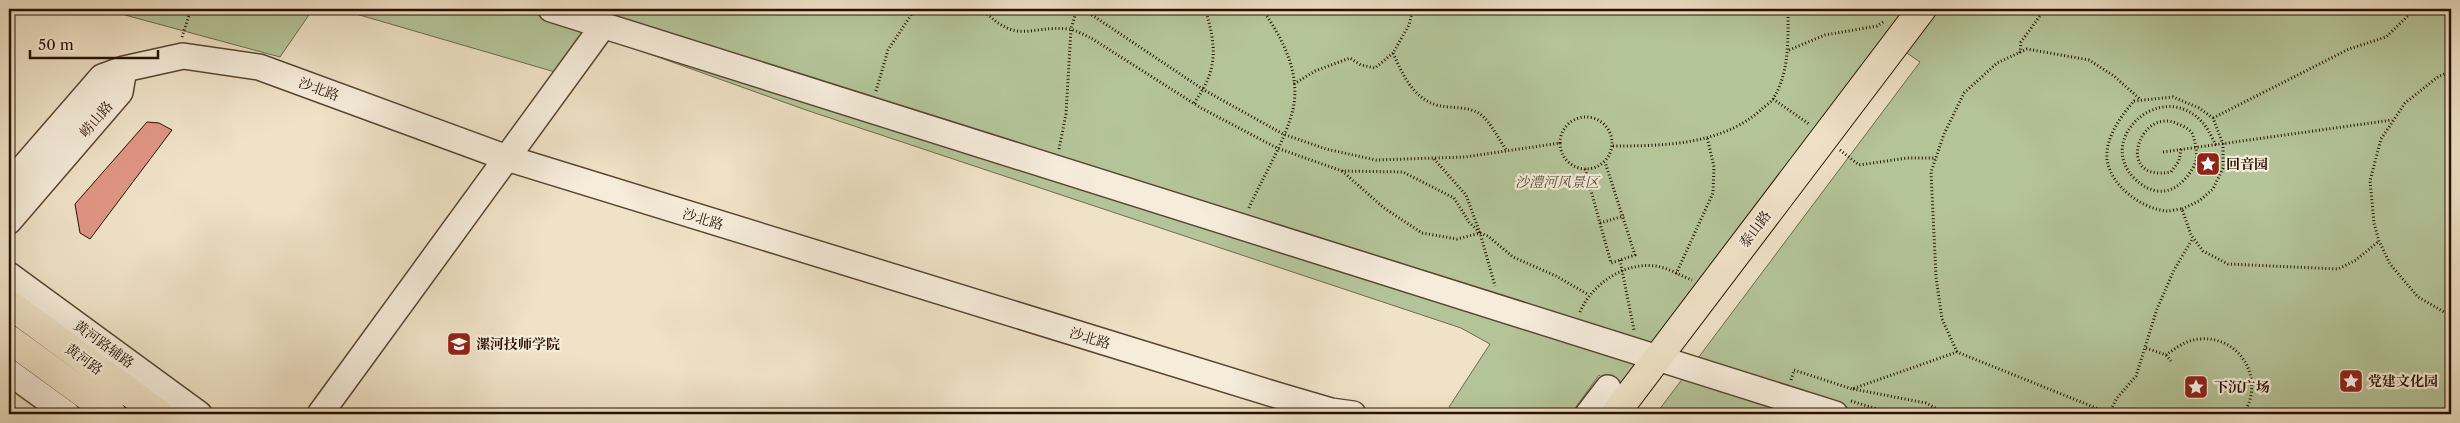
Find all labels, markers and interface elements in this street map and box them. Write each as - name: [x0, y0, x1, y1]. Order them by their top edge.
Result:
- scale bar: [30, 28, 158, 60]
- text: 50 m: [38, 35, 74, 54]
- street label: 沙北路: [296, 73, 342, 105]
- street label: 崂山路: [75, 97, 117, 141]
- place icon: 回音园: [2195, 151, 2221, 177]
- place label: 回音园: [2226, 155, 2268, 173]
- park label: 沙澧河风景区: [1515, 173, 1601, 191]
- street label: 沙北路: [680, 204, 726, 234]
- street label: 泰山路: [1735, 207, 1775, 251]
- street label: 黄河路辅路: [71, 317, 137, 371]
- street label: 沙北路: [1067, 323, 1113, 353]
- school or university icon: 漯河技师学院: [446, 331, 472, 357]
- place label: 漯河技师学院: [476, 335, 560, 353]
- street label: 黄河路: [62, 340, 106, 378]
- place icon: 党建文化园: [2338, 368, 2364, 394]
- place label: 党建文化园: [2368, 372, 2438, 390]
- place icon: 下沉广场: [2183, 374, 2209, 400]
- place label: 下沉广场: [2214, 378, 2270, 396]

